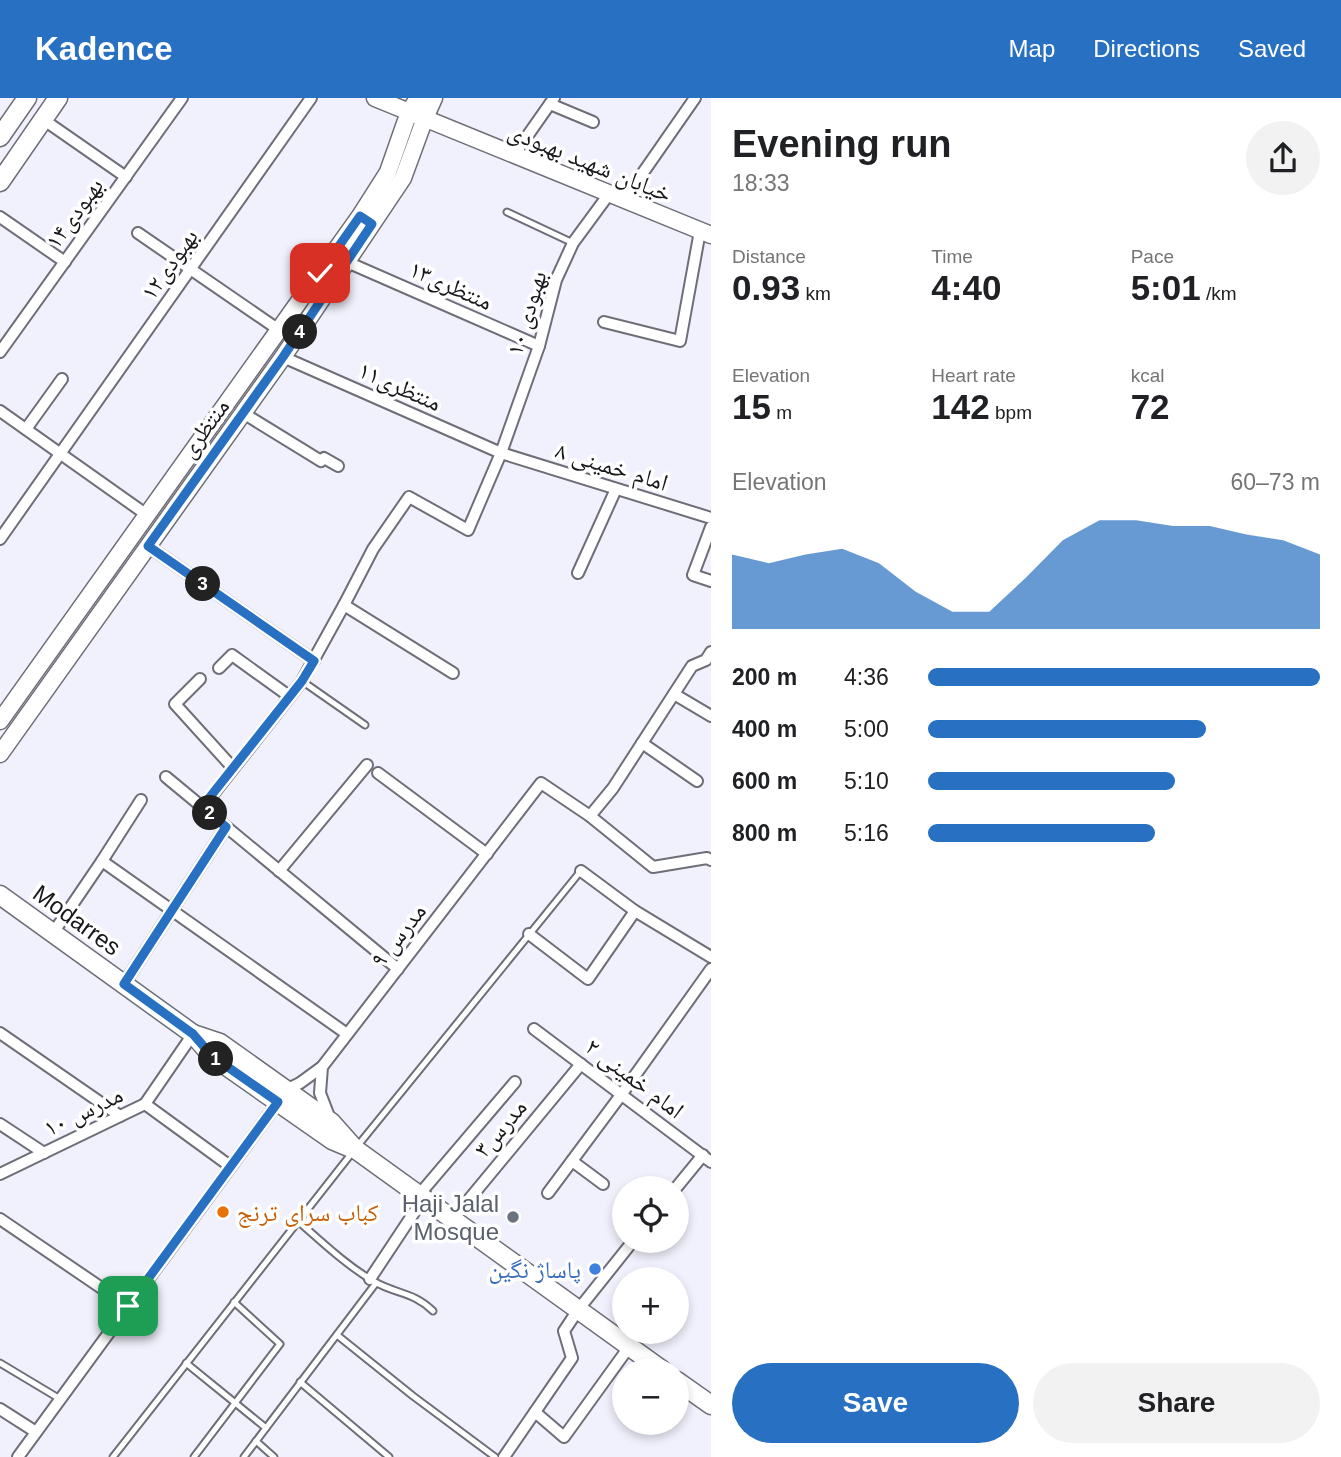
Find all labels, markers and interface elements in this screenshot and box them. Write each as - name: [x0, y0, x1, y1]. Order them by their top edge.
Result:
- text: Kadence: [35, 30, 173, 67]
- text: Map: [1009, 35, 1055, 62]
- text: Directions: [1093, 35, 1200, 62]
- text: Saved: [1238, 35, 1306, 62]
- street label: خیابان شهید بهبودی: [504, 117, 676, 208]
- button: share: [1246, 121, 1320, 195]
- text: Evening run: [732, 123, 952, 165]
- text: 18:33: [732, 170, 790, 196]
- street label: بهبودی۱۴: [39, 173, 109, 254]
- street label: بهبودی۱۲: [135, 223, 204, 305]
- pin: [290, 243, 350, 303]
- text: Distance: [732, 246, 806, 267]
- text: Time: [931, 246, 973, 267]
- text: Pace: [1131, 246, 1174, 267]
- icon: check: [301, 254, 339, 292]
- street label: منتظری۱۳: [405, 255, 497, 316]
- street label: بهبودی ۱۰: [500, 267, 553, 359]
- text: 0.93: [732, 268, 800, 307]
- text: 4:40: [931, 268, 1001, 307]
- text: 5:01: [1131, 268, 1201, 307]
- text: km: [800, 283, 831, 304]
- text: /km: [1201, 283, 1237, 304]
- pin: 4: [282, 314, 318, 350]
- text: 4: [294, 321, 305, 342]
- street label: منتظری۱۱: [354, 356, 446, 417]
- text: Elevation: [732, 365, 810, 386]
- text: Heart rate: [931, 365, 1016, 386]
- text: kcal: [1131, 365, 1164, 386]
- text: 15: [732, 387, 771, 426]
- text: 142: [931, 387, 990, 426]
- text: 72: [1131, 387, 1170, 426]
- street label: منتظری: [174, 393, 235, 463]
- text: m: [771, 402, 792, 423]
- text: bpm: [990, 402, 1032, 423]
- street label: امام خمینی ۸: [552, 436, 671, 499]
- text: Elevation: [732, 469, 827, 495]
- text: 60–73 m: [1230, 469, 1320, 495]
- pin: 3: [186, 566, 220, 602]
- text: 3: [197, 573, 208, 594]
- text: 200 m: [732, 664, 797, 690]
- text: 4:36: [844, 664, 889, 690]
- text: 400 m: [732, 716, 797, 742]
- text: 5:00: [844, 716, 889, 742]
- text: 600 m: [732, 768, 797, 794]
- text: 5:10: [844, 768, 889, 794]
- pin: 2: [192, 796, 228, 830]
- text: 2: [204, 802, 215, 823]
- text: 800 m: [732, 820, 797, 846]
- text: 5:16: [844, 820, 889, 846]
- street label: Modarres: [28, 879, 126, 961]
- street label: مدرس ۹: [365, 898, 432, 973]
- street label: امام خمینی ۲: [579, 1032, 689, 1126]
- pin: 1: [198, 1042, 234, 1076]
- text: 1: [210, 1048, 221, 1069]
- street label: مدرس ۱۰: [39, 1080, 127, 1142]
- street label: مدرس۳: [468, 1094, 533, 1163]
- map controls: [612, 1176, 689, 1435]
- button: locate: [612, 1176, 689, 1253]
- place label: Haji Jalal Mosque: [402, 1190, 499, 1245]
- place label: کباب سرای ترنج: [237, 1199, 378, 1228]
- marker: کباب سرای ترنج: [215, 1204, 231, 1220]
- marker: Haji Jalal Mosque: [505, 1209, 521, 1225]
- place label: پاساژ نگین: [489, 1256, 581, 1284]
- marker: پاساژ نگین: [587, 1261, 603, 1277]
- button: +: [612, 1267, 689, 1344]
- pin: [98, 1276, 158, 1336]
- icon: arrive: [109, 1287, 147, 1325]
- button: −: [612, 1358, 689, 1435]
- button: Save: [732, 1363, 1019, 1443]
- button: Share: [1033, 1363, 1320, 1443]

